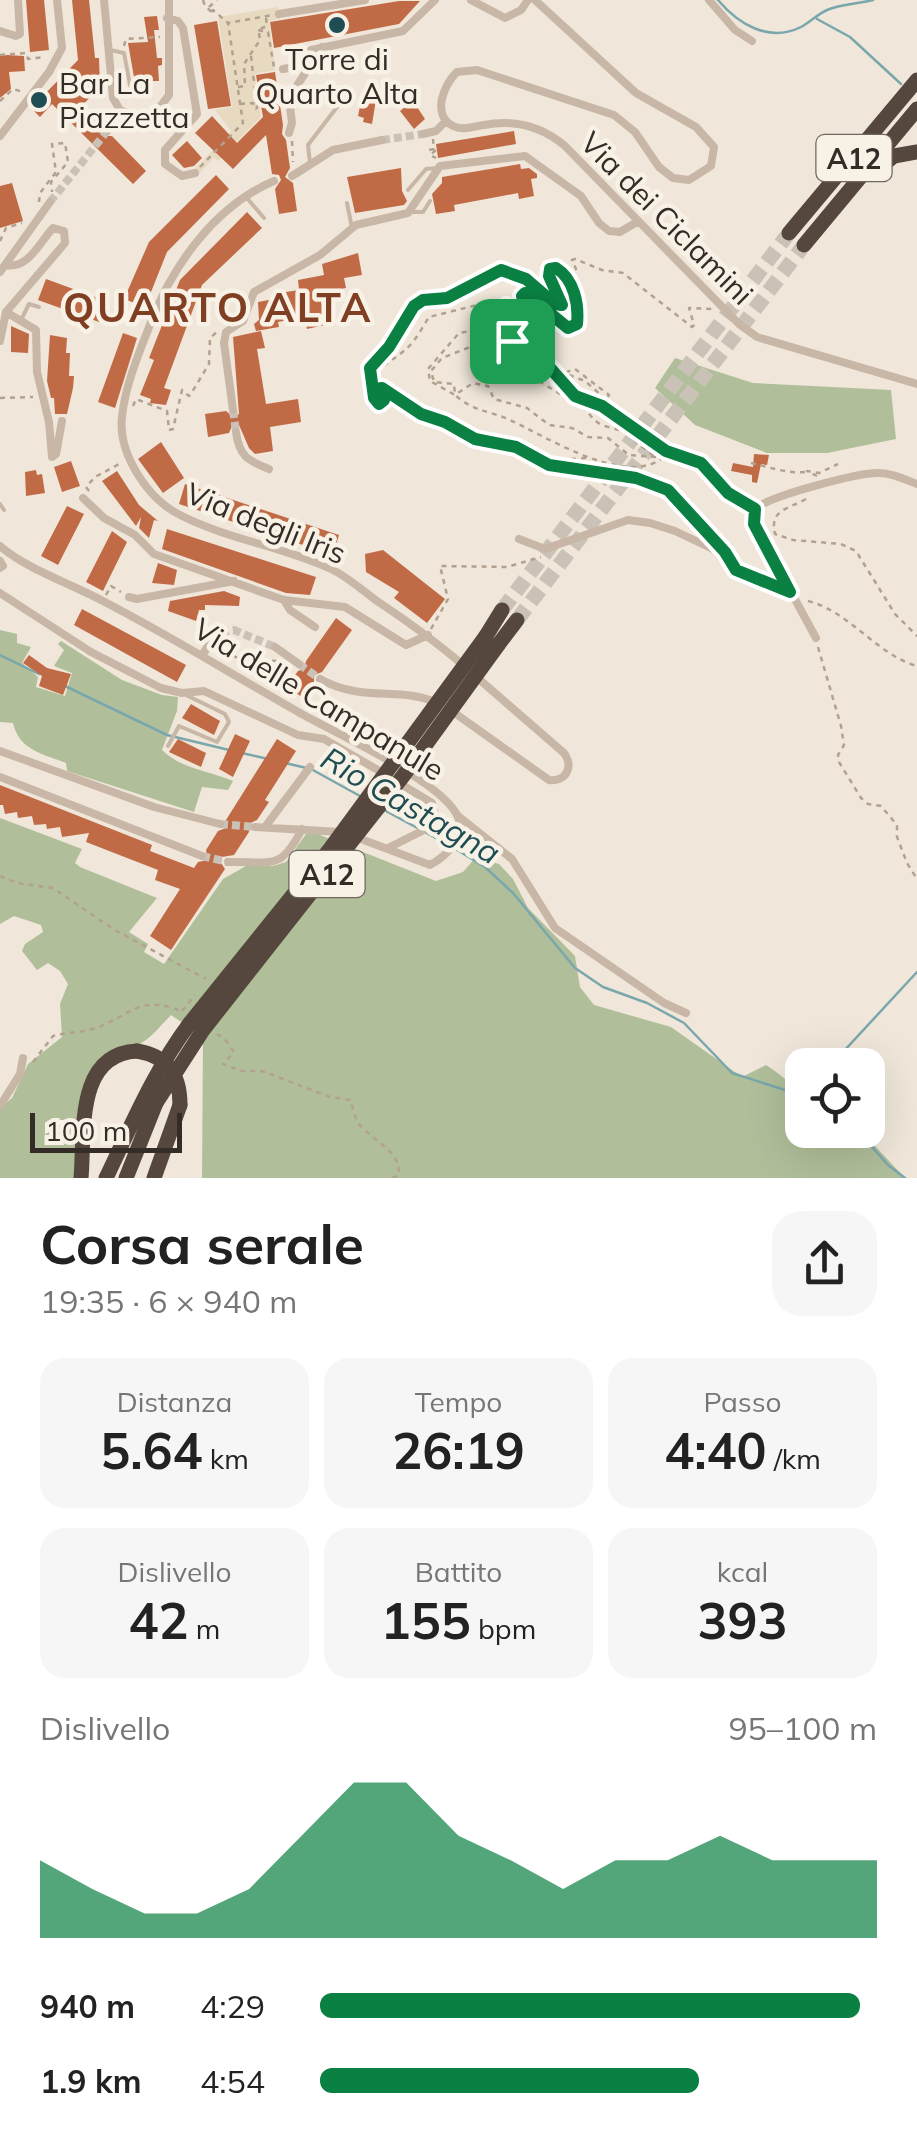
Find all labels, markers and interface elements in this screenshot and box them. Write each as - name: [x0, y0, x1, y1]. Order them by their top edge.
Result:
- marker: Torre di Quarto Alta: [326, 14, 348, 36]
- place label: Torre di Quarto Alta: [255, 40, 419, 112]
- place label: Bar La Piazzetta: [59, 64, 189, 136]
- marker: Bar La Piazzetta: [28, 89, 50, 111]
- street label: Via dei Ciclamini: [573, 124, 761, 312]
- road number: A12: [816, 135, 892, 181]
- district label: QUARTO ALTA: [63, 282, 373, 332]
- pin: [470, 299, 555, 384]
- icon: arrive: [485, 314, 540, 369]
- street label: Via degli Iris: [180, 474, 352, 572]
- street label: Via delle Campanule: [187, 609, 451, 789]
- water label: Rio Castagna: [314, 738, 508, 872]
- road number: A12: [290, 851, 364, 897]
- map controls: [785, 1048, 885, 1148]
- button: locate: [785, 1048, 885, 1148]
- scale bar: [30, 1108, 182, 1152]
- text: 100 m: [45, 1113, 127, 1148]
- text: Corsa serale: [40, 1209, 364, 1278]
- button: share: [772, 1211, 877, 1316]
- text: 19:35 · 6 × 940 m: [40, 1281, 297, 1321]
- text: Distanza: [117, 1384, 232, 1419]
- text: Tempo: [415, 1384, 502, 1419]
- text: Passo: [703, 1384, 782, 1419]
- text: 5.64: [100, 1419, 203, 1482]
- text: 26:19: [392, 1419, 525, 1482]
- text: 4:40: [664, 1419, 767, 1482]
- text: km: [203, 1441, 249, 1476]
- text: /km: [767, 1441, 821, 1476]
- text: Dislivello: [117, 1554, 232, 1589]
- text: Battito: [415, 1554, 502, 1589]
- text: kcal: [717, 1554, 768, 1589]
- text: 42: [129, 1589, 189, 1652]
- text: 155: [381, 1589, 471, 1652]
- text: 393: [698, 1589, 788, 1652]
- text: m: [189, 1611, 220, 1646]
- text: bpm: [471, 1611, 536, 1646]
- text: Dislivello: [40, 1708, 170, 1748]
- text: 95–100 m: [728, 1708, 877, 1748]
- text: 940 m: [40, 1986, 135, 2026]
- text: 4:29: [200, 1986, 265, 2026]
- text: 1.9 km: [40, 2061, 142, 2101]
- text: 4:54: [200, 2061, 265, 2101]

